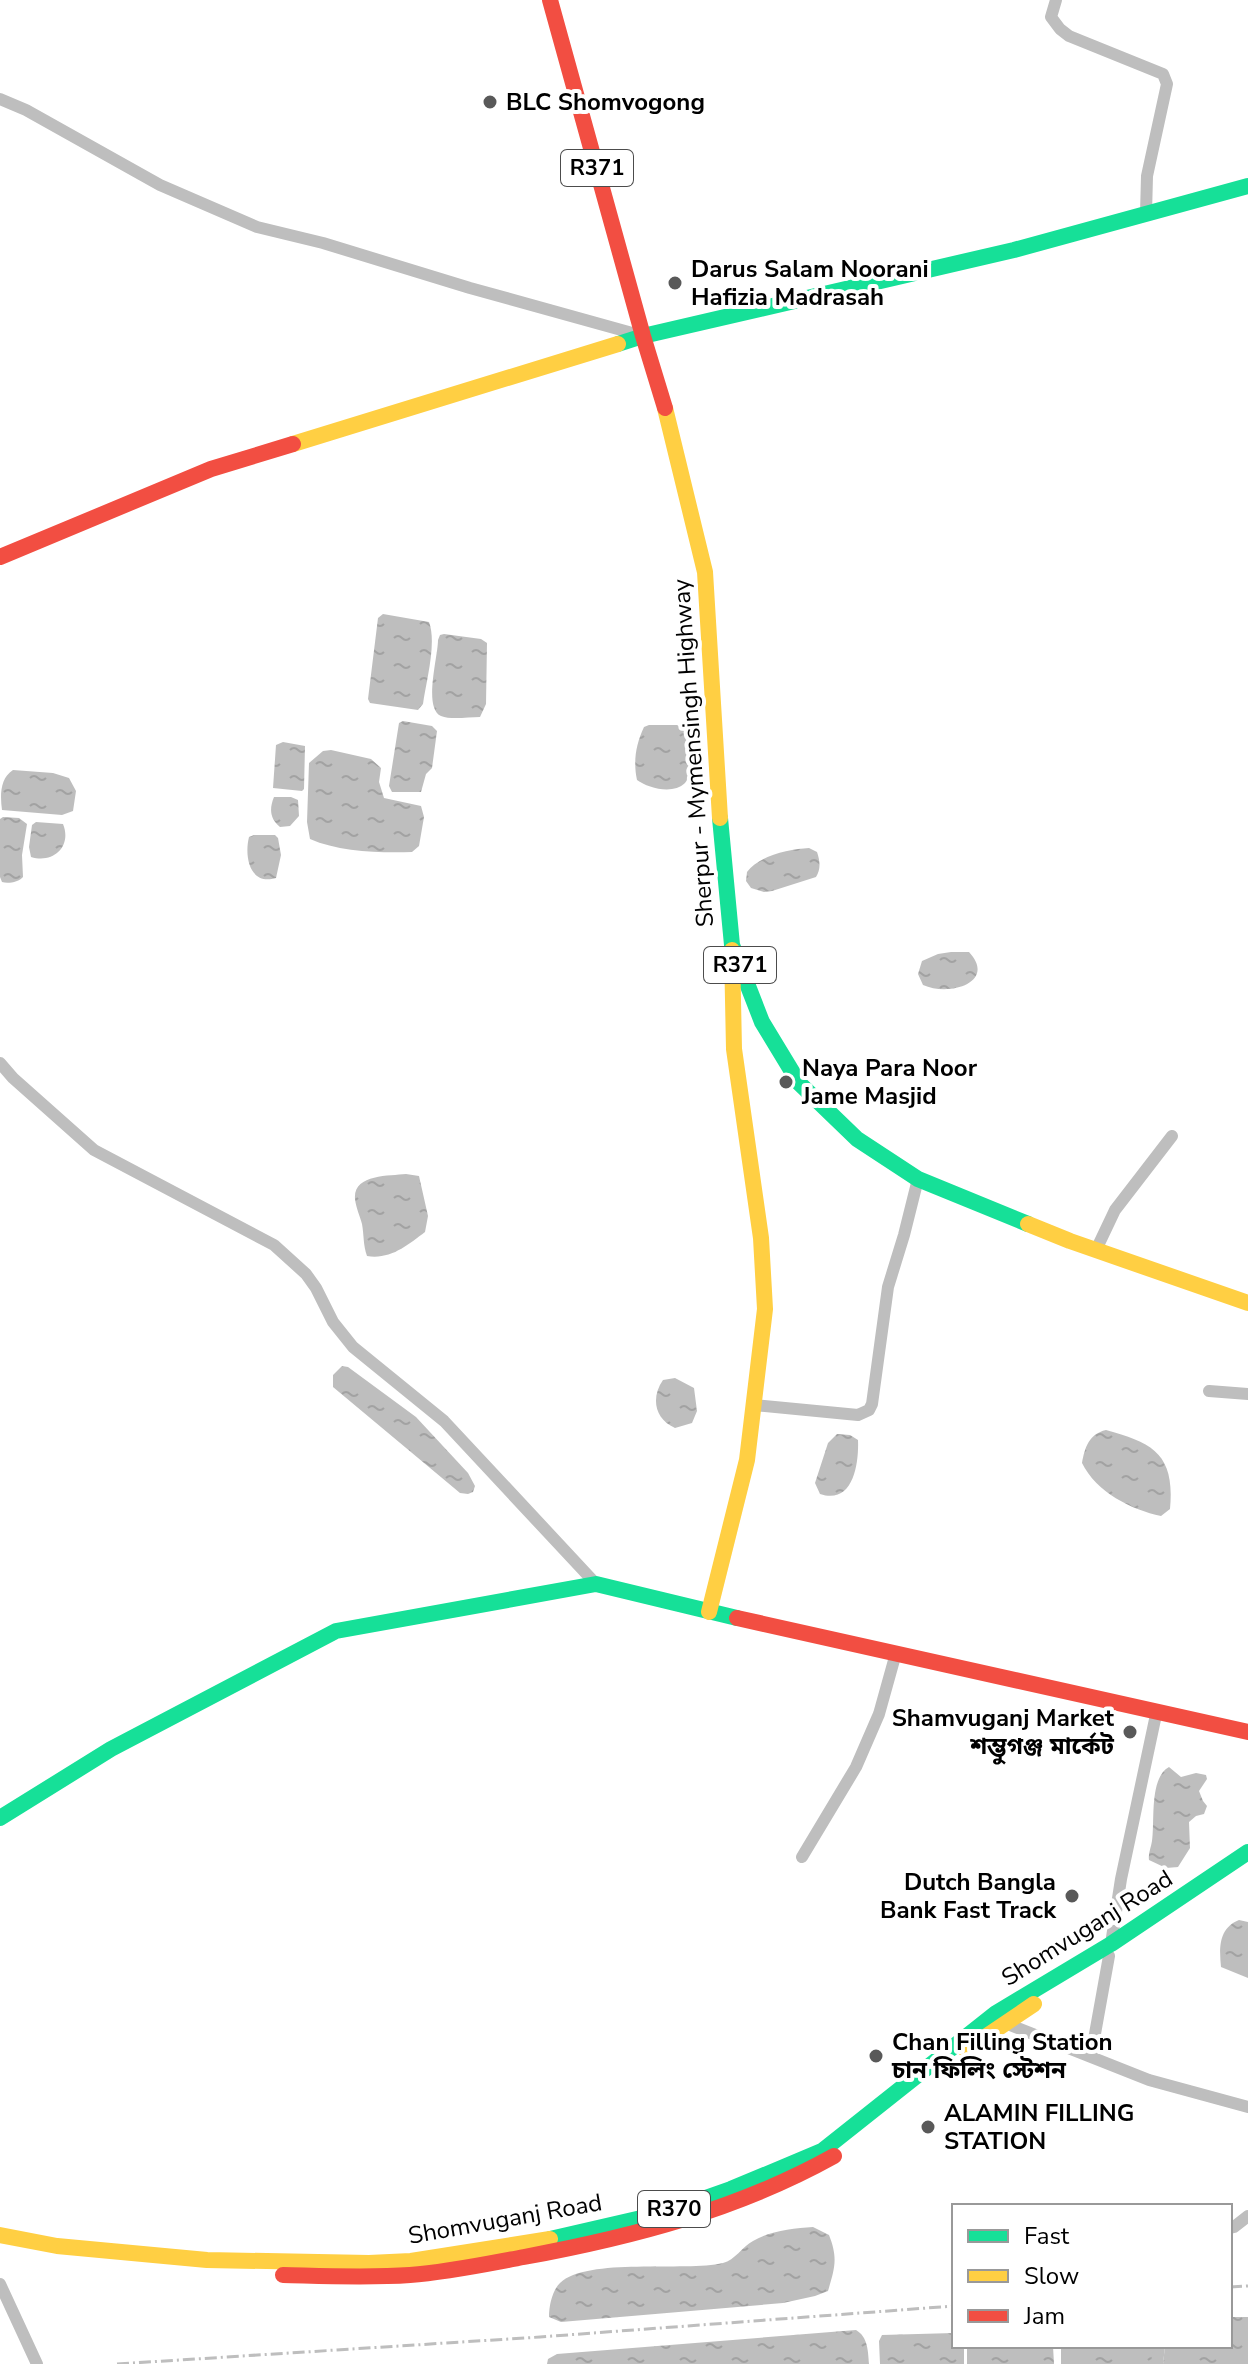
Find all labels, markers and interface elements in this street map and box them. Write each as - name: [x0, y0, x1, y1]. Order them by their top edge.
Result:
- place label: BLC Shomvogong: [506, 86, 705, 118]
- marker: BLC Shomvogong: [481, 93, 499, 111]
- road number: R371: [561, 150, 633, 186]
- place label: Darus Salam Noorani Hafizia Madrasah: [691, 253, 929, 313]
- marker: Darus Salam Noorani Hafizia Madrasah: [666, 274, 684, 292]
- street label: Sherpur - Mymensingh Highway: [665, 577, 721, 928]
- road number: R371: [704, 947, 776, 983]
- place label: Naya Para Noor Jame Masjid: [801, 1052, 978, 1112]
- marker: Naya Para Noor Jame Masjid: [777, 1073, 795, 1091]
- place label: Shamvuganj Market শম্ভুগঞ্জ মার্কেট: [892, 1702, 1115, 1765]
- marker: Shamvuganj Market শম্ভুগঞ্জ মার্কেট: [1121, 1723, 1139, 1741]
- street label: Shomvuganj Road: [995, 1862, 1179, 1994]
- place label: Dutch Bangla Bank Fast Track: [880, 1866, 1057, 1926]
- marker: Dutch Bangla Bank Fast Track: [1063, 1887, 1081, 1905]
- place label: Chan Filling Station চান ফিলিং স্টেশন: [891, 2026, 1113, 2086]
- marker: Chan Filling Station চান ফিলিং স্টেশন: [867, 2047, 885, 2065]
- place label: ALAMIN FILLING STATION: [944, 2097, 1134, 2157]
- marker: ALAMIN FILLING STATION: [919, 2118, 937, 2136]
- street label: Shomvuganj Road: [406, 2186, 604, 2252]
- road number: R370: [638, 2191, 710, 2227]
- legend: [952, 2204, 1232, 2348]
- text: Fast: [1024, 2220, 1070, 2252]
- text: Slow: [1024, 2260, 1079, 2292]
- text: Jam: [1023, 2300, 1065, 2332]

